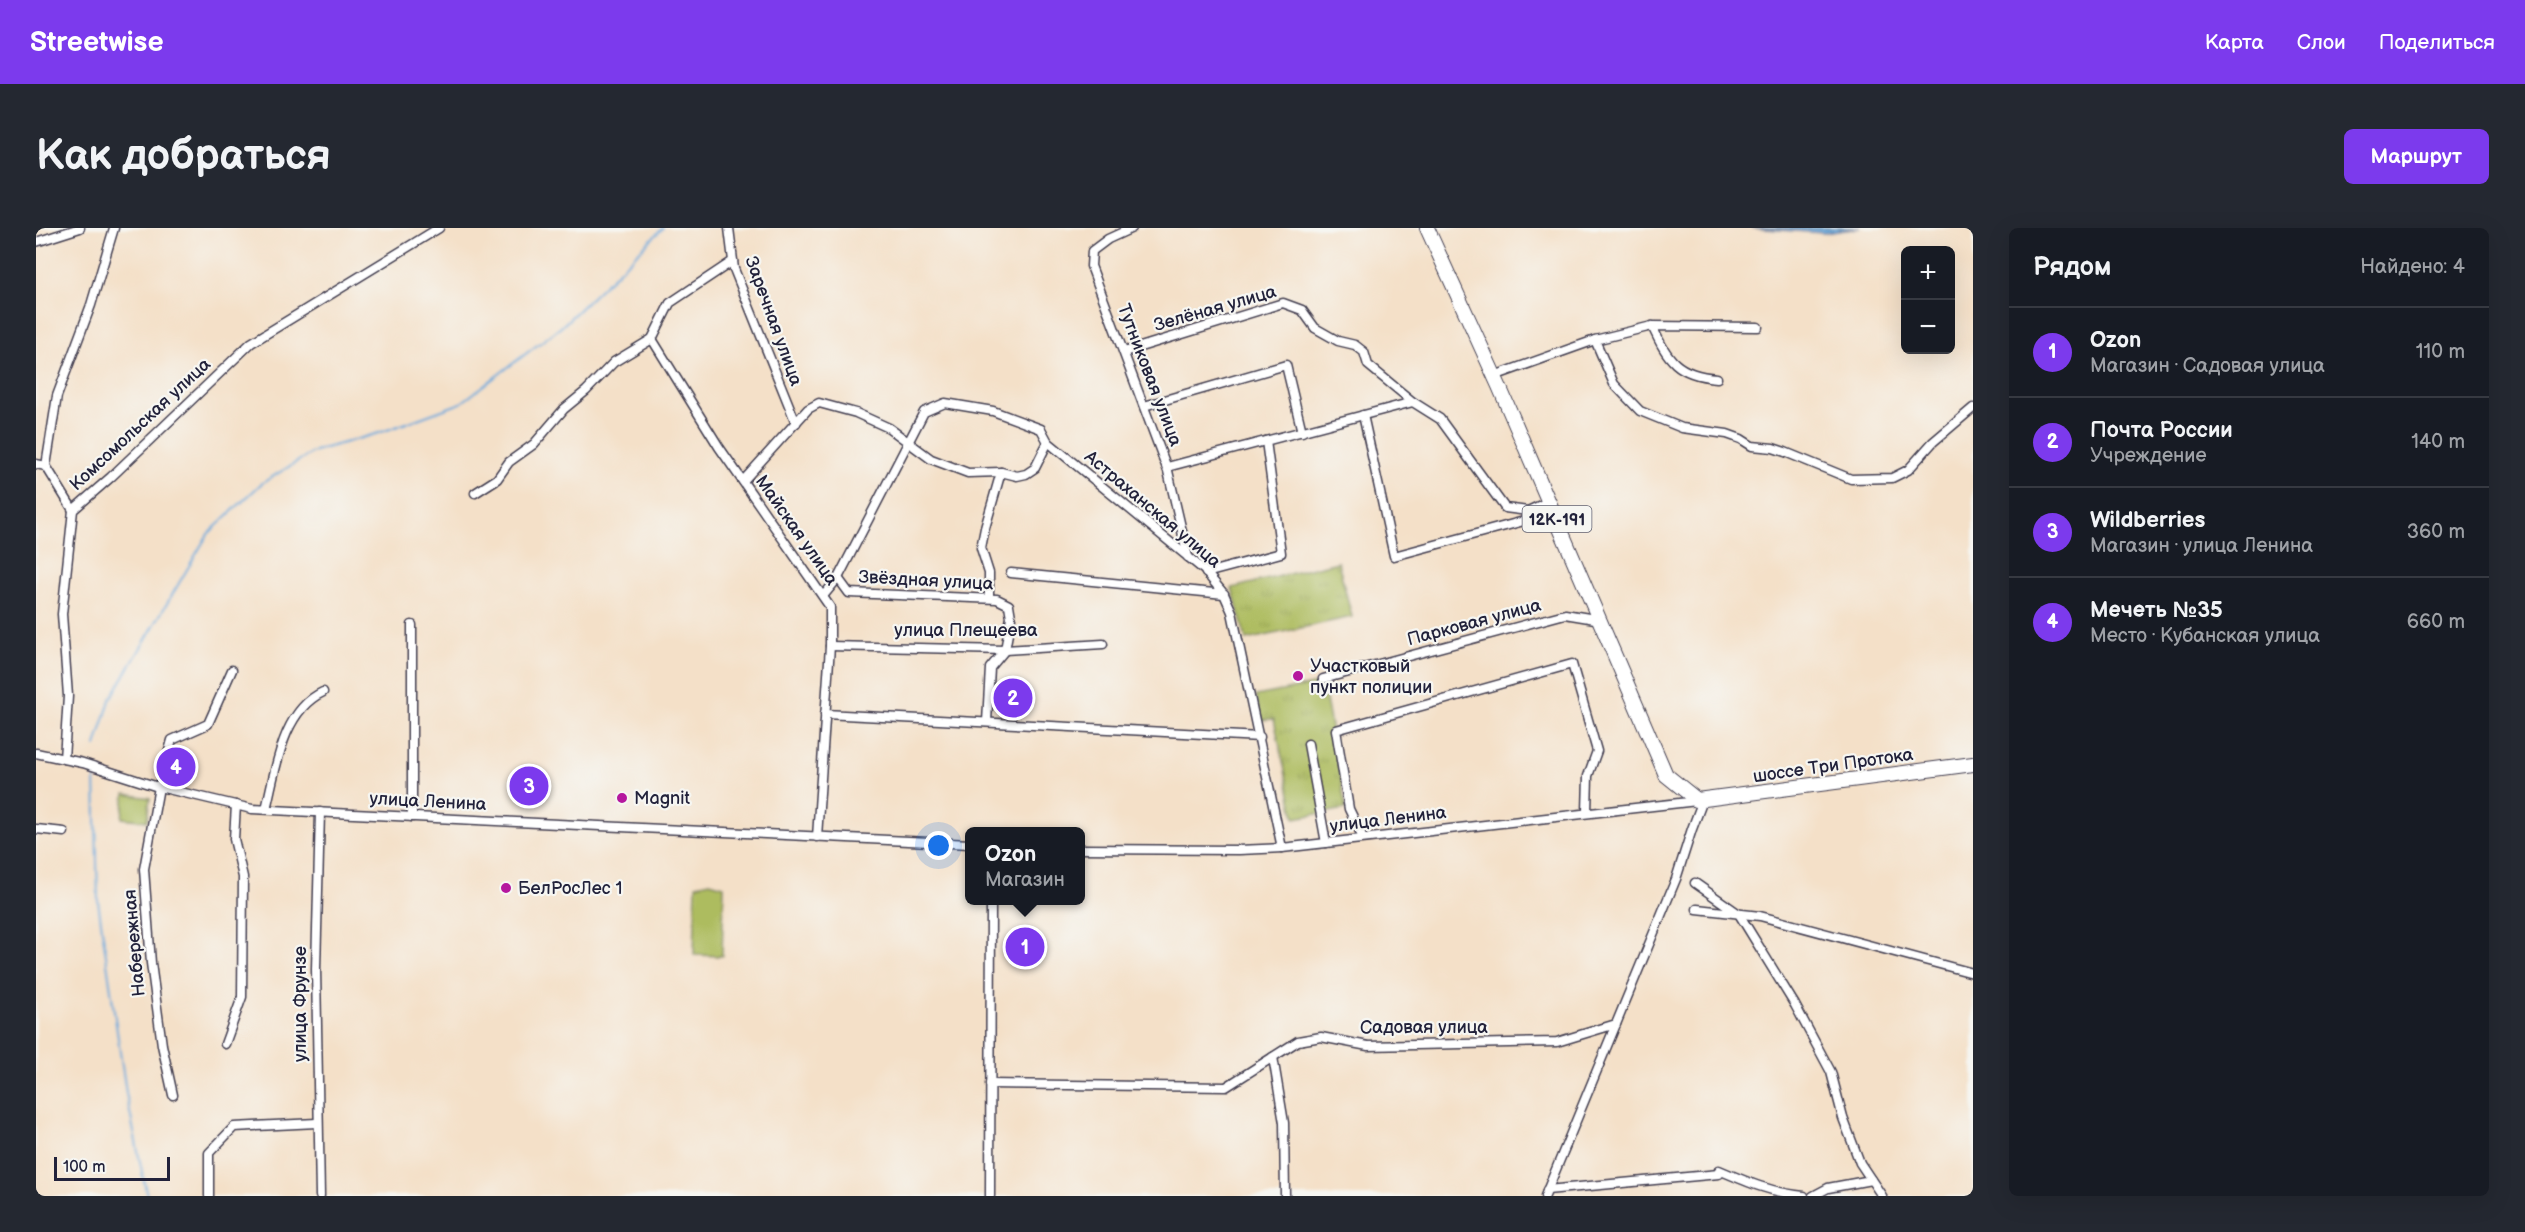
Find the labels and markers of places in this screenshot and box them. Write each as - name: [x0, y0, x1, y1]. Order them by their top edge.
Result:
- place label: Участковый пункт полиции: [1310, 656, 1432, 698]
- marker: Участковый пункт полиции: [1291, 669, 1305, 683]
- pin: 2: [994, 676, 1032, 720]
- pin: 4: [156, 744, 196, 790]
- pin: 3: [510, 764, 548, 808]
- place label: Magnit: [634, 788, 690, 809]
- marker: Magnit: [615, 791, 629, 805]
- place label: БелРосЛес 1: [518, 878, 622, 899]
- marker: БелРосЛес 1: [499, 881, 513, 895]
- pin: 1: [1006, 924, 1044, 970]

